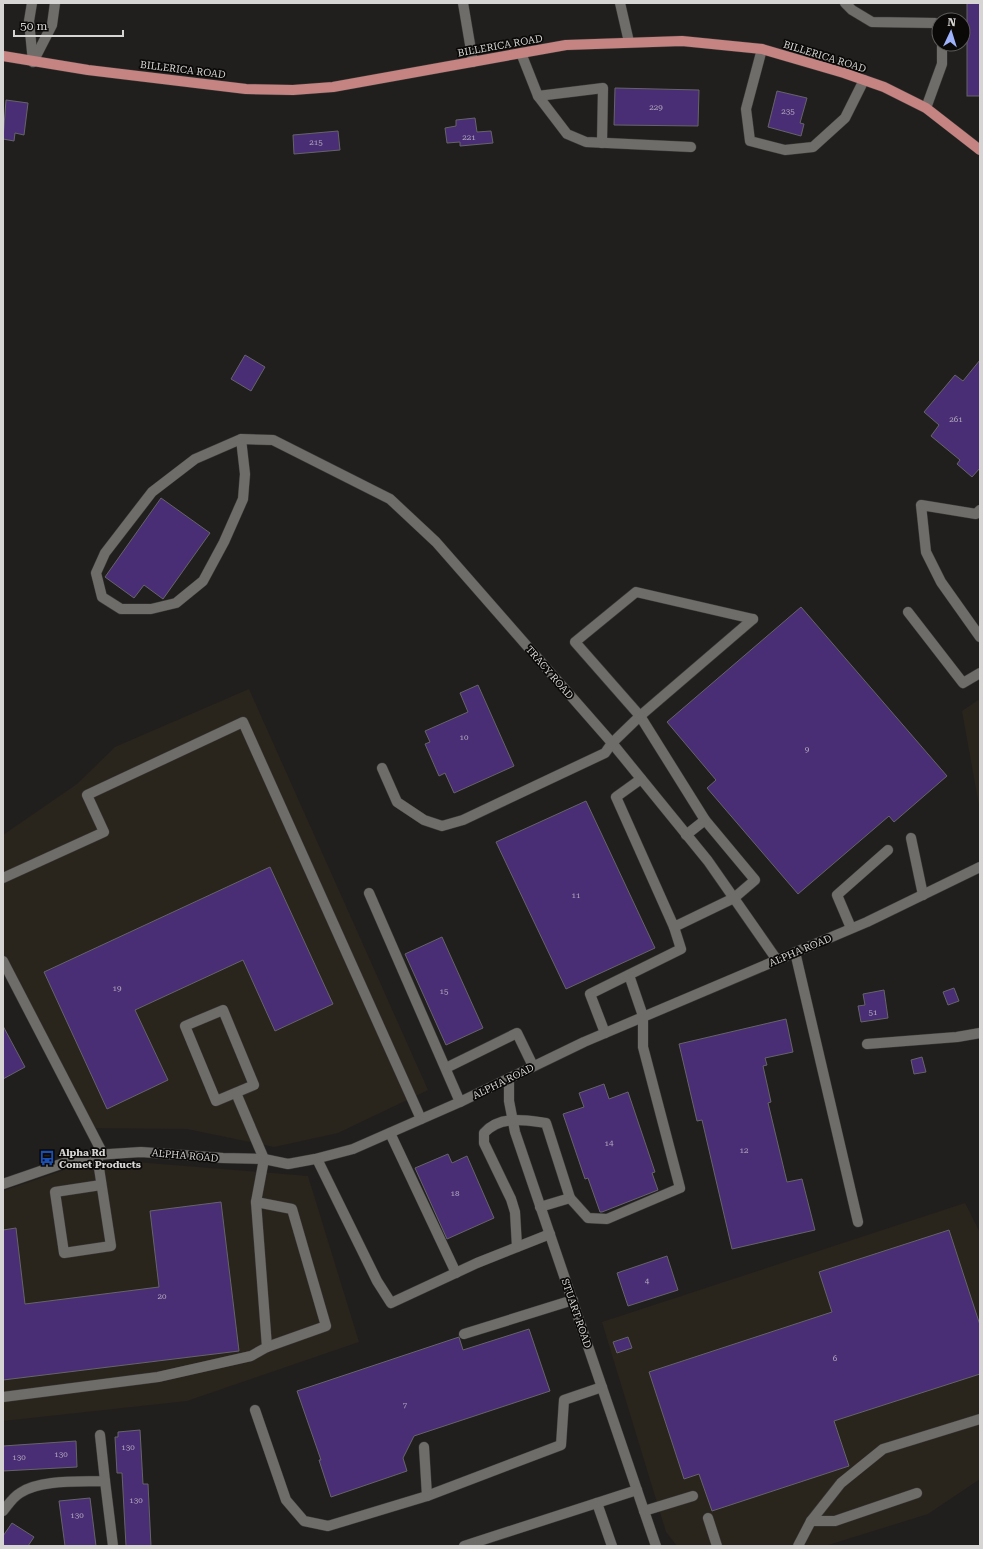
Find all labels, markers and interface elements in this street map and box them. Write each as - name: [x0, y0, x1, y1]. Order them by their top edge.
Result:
- scale bar: [14, 12, 123, 38]
- north arrow: [931, 12, 971, 52]
- text: N: [947, 16, 957, 29]
- text: 50 m: [20, 19, 47, 33]
- street label: BILLERICA ROAD: [457, 33, 544, 58]
- street label: BILLERICA ROAD: [782, 39, 868, 74]
- street label: BILLERICA ROAD: [140, 59, 227, 80]
- house number: 229: [649, 103, 663, 112]
- house number: 235: [781, 107, 795, 116]
- house number: 221: [462, 133, 476, 142]
- house number: 215: [309, 138, 323, 147]
- house number: 261: [949, 415, 963, 424]
- street label: TRACY ROAD: [524, 644, 576, 701]
- house number: 10: [460, 733, 469, 742]
- house number: 9: [805, 745, 810, 754]
- house number: 11: [572, 891, 581, 900]
- street label: ALPHA ROAD: [767, 932, 833, 969]
- house number: 19: [113, 984, 122, 993]
- house number: 15: [440, 987, 449, 996]
- house number: 51: [869, 1008, 878, 1017]
- street label: ALPHA ROAD: [471, 1062, 536, 1101]
- house number: 14: [605, 1139, 614, 1148]
- house number: 12: [740, 1146, 749, 1155]
- place label: Alpha Rd Comet Products: [59, 1147, 141, 1170]
- street label: ALPHA ROAD: [151, 1147, 219, 1164]
- bus stop icon: Alpha Rd Comet Products: [38, 1149, 56, 1167]
- house number: 18: [451, 1189, 460, 1198]
- street label: STUART ROAD: [559, 1277, 594, 1350]
- house number: 4: [645, 1277, 650, 1286]
- house number: 20: [158, 1292, 167, 1301]
- house number: 6: [833, 1354, 838, 1363]
- house number: 7: [403, 1401, 408, 1410]
- house number: 130: [121, 1443, 135, 1452]
- house number: 130: [54, 1450, 68, 1459]
- house number: 130: [12, 1453, 26, 1462]
- house number: 130: [129, 1496, 143, 1505]
- house number: 130: [70, 1511, 84, 1520]

